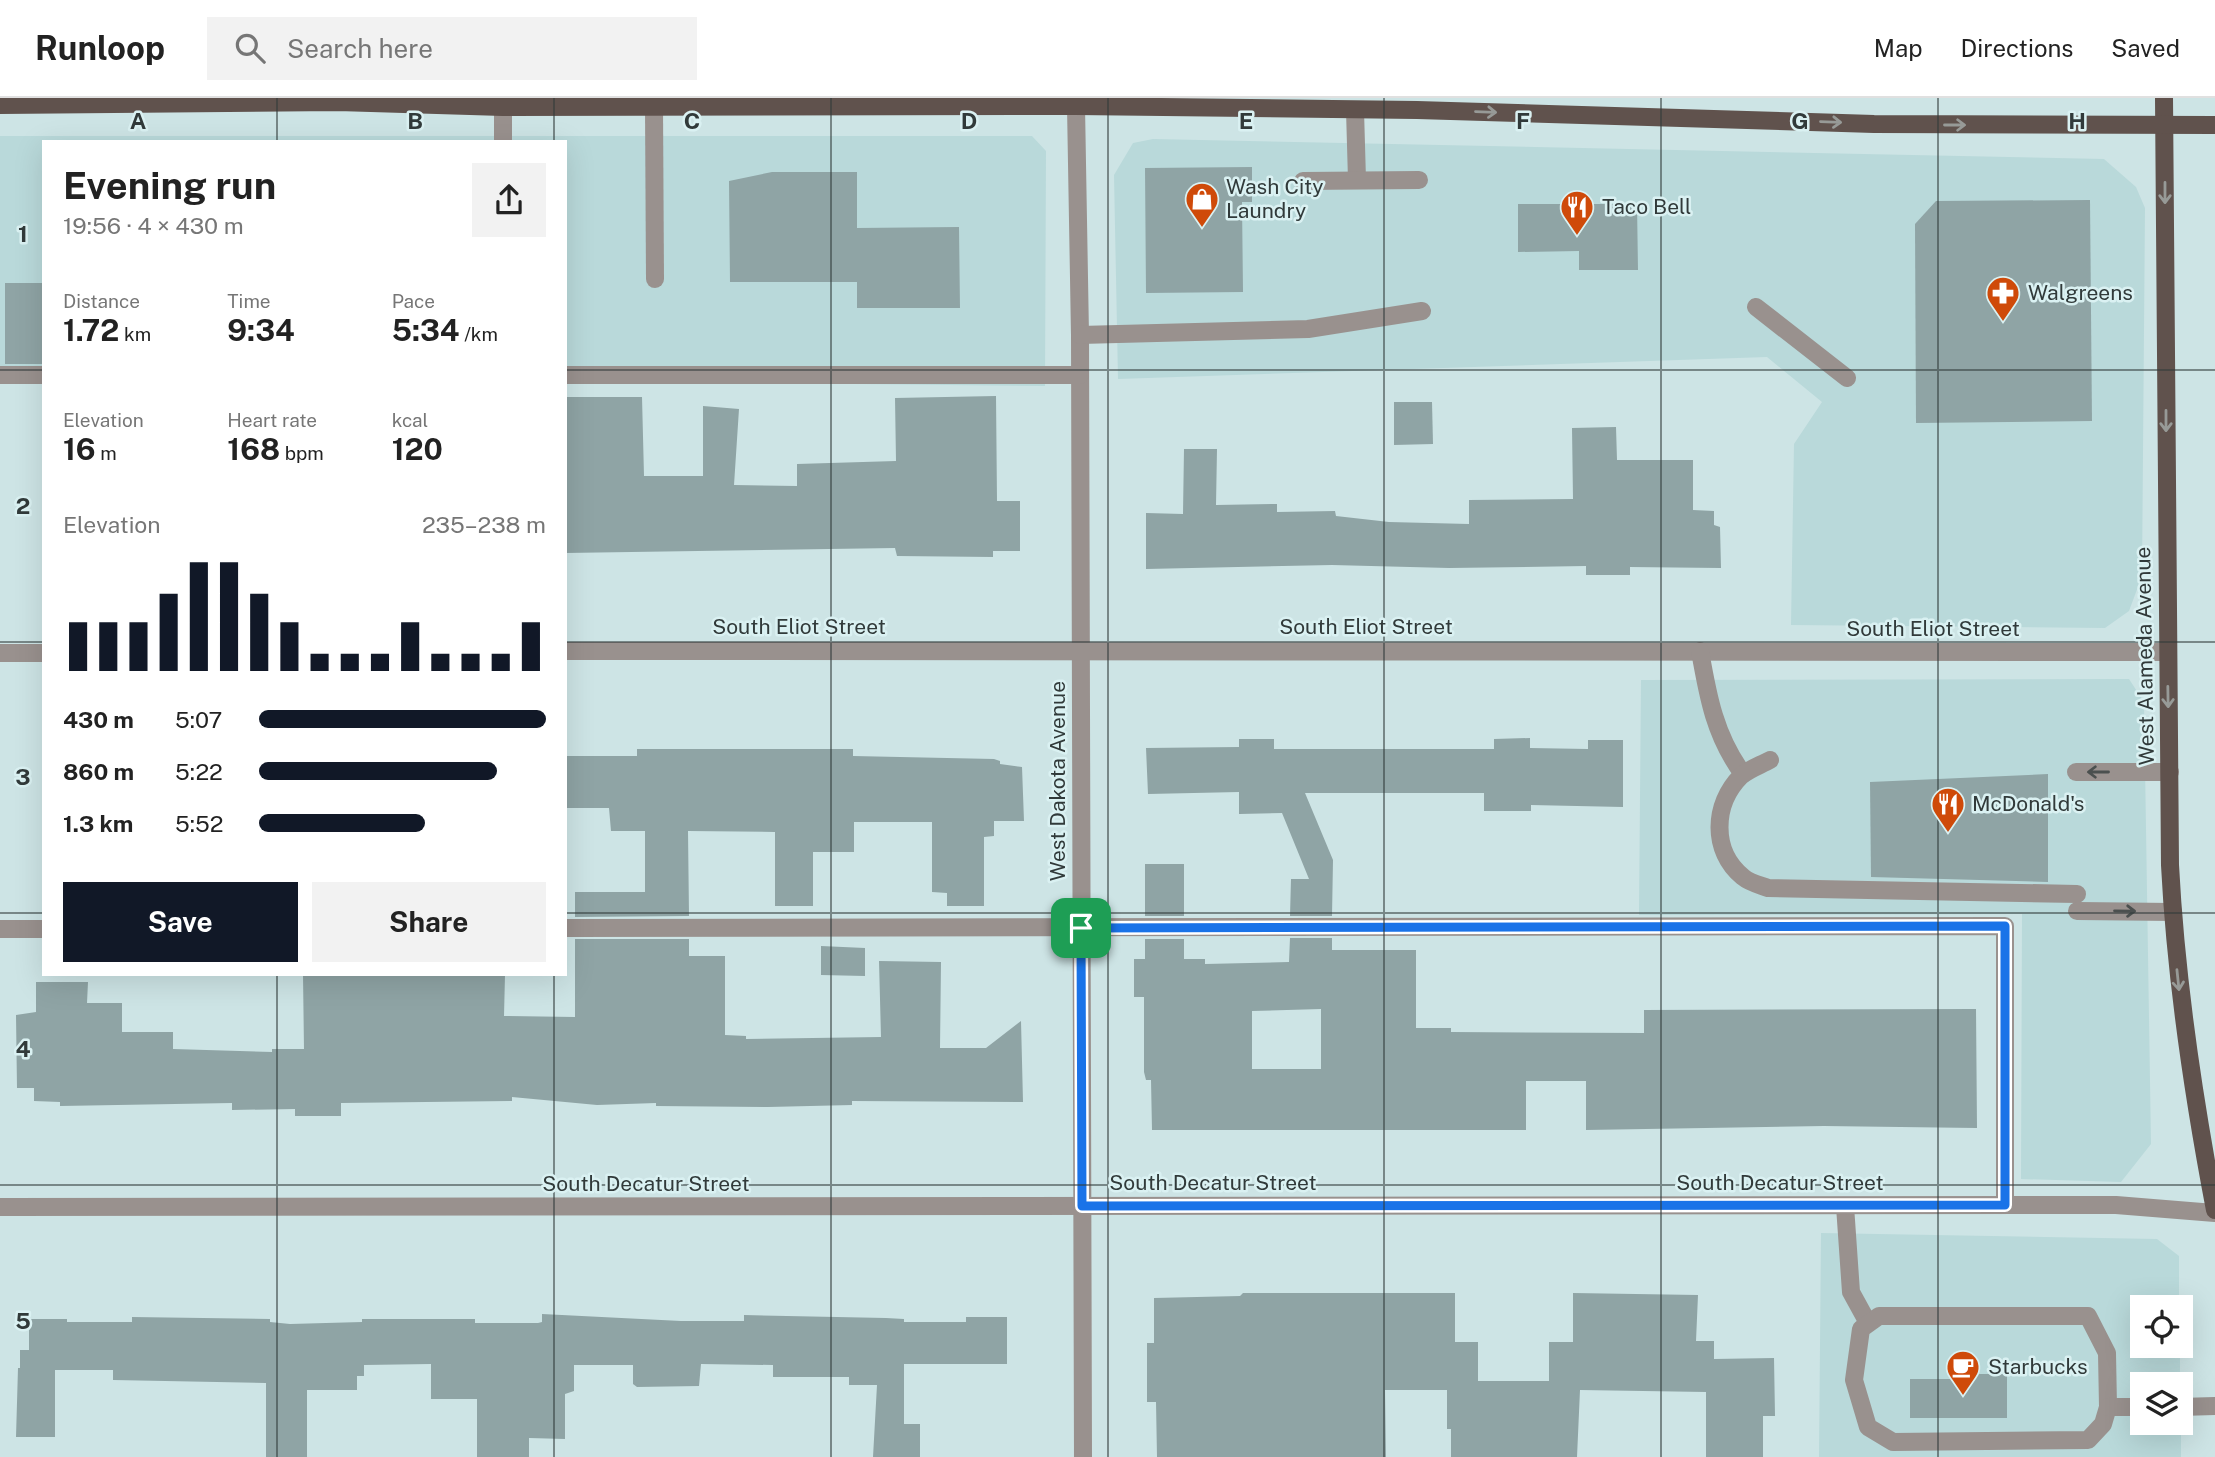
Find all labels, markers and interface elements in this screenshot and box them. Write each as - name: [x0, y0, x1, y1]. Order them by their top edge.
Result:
- search box: [207, 17, 697, 80]
- text: Runloop: [35, 29, 165, 67]
- icon: search: [231, 29, 269, 67]
- text: Search here: [287, 33, 433, 64]
- text: Map: [1874, 34, 1923, 62]
- text: Directions: [1961, 34, 2073, 62]
- text: Saved: [2111, 34, 2180, 62]
- one-way arrow: [1474, 105, 1497, 119]
- text: A: [130, 107, 147, 134]
- text: B: [407, 107, 423, 134]
- text: C: [684, 107, 700, 134]
- text: D: [961, 107, 977, 134]
- text: E: [1239, 107, 1253, 134]
- text: F: [1516, 107, 1530, 134]
- text: G: [1791, 107, 1809, 134]
- text: H: [2068, 107, 2086, 134]
- one-way arrow: [1819, 116, 1842, 129]
- one-way arrow: [1943, 118, 1966, 132]
- text: Evening run: [63, 163, 276, 208]
- button: share: [472, 163, 546, 237]
- place label: Wash City Laundry: [1226, 174, 1324, 223]
- shop icon: Wash City Laundry: [1183, 180, 1221, 229]
- one-way arrow: [2158, 181, 2172, 204]
- restaurant icon: Taco Bell: [1558, 188, 1596, 237]
- place label: Taco Bell: [1602, 194, 1691, 219]
- text: 19:56 · 4 × 430 m: [63, 212, 244, 239]
- text: 1: [18, 220, 28, 247]
- pharmacy icon: Walgreens: [1984, 274, 2022, 323]
- place label: Walgreens: [2028, 280, 2133, 305]
- text: Distance: [63, 290, 140, 312]
- text: Time: [227, 290, 271, 312]
- text: Pace: [392, 290, 435, 312]
- text: 1.72: [63, 312, 119, 348]
- text: 9:34: [227, 312, 295, 348]
- text: 5:34: [392, 312, 460, 348]
- text: km: [119, 323, 151, 345]
- text: /km: [460, 323, 498, 345]
- text: Elevation: [63, 409, 144, 431]
- text: Heart rate: [227, 409, 317, 431]
- text: kcal: [392, 409, 428, 431]
- one-way arrow: [2159, 409, 2173, 432]
- text: 16: [63, 431, 96, 467]
- text: 168: [227, 431, 280, 467]
- text: 120: [392, 431, 443, 467]
- text: m: [96, 442, 117, 464]
- text: bpm: [280, 442, 324, 464]
- text: 2: [16, 492, 30, 519]
- text: Elevation: [63, 511, 161, 538]
- text: 235–238 m: [422, 511, 546, 538]
- street label: West Alameda Avenue: [2130, 546, 2159, 766]
- street label: South Eliot Street: [712, 614, 886, 639]
- street label: South Eliot Street: [1279, 614, 1453, 639]
- street label: South Eliot Street: [1846, 616, 2020, 641]
- street label: West Dakota Avenue: [1045, 681, 1070, 881]
- one-way arrow: [2161, 685, 2174, 708]
- text: 430 m: [63, 706, 134, 733]
- text: 5:07: [175, 706, 222, 733]
- text: 860 m: [63, 758, 134, 785]
- text: 5:22: [175, 758, 223, 785]
- text: 3: [15, 763, 31, 790]
- one-way arrow: [2087, 765, 2110, 779]
- restaurant icon: McDonald's: [1929, 785, 1967, 834]
- place label: McDonald's: [1972, 791, 2084, 816]
- text: 1.3 km: [63, 810, 133, 837]
- text: 5:52: [175, 810, 223, 837]
- button: Save: [63, 882, 298, 962]
- button: Share: [312, 882, 546, 962]
- pin: [1051, 898, 1111, 958]
- one-way arrow: [2113, 905, 2136, 918]
- icon: arrive: [1062, 909, 1100, 947]
- one-way arrow: [2171, 968, 2184, 991]
- text: 4: [15, 1035, 31, 1062]
- street label: South Decatur Street: [1109, 1170, 1317, 1195]
- street label: South Decatur Street: [1676, 1170, 1884, 1195]
- street label: South Decatur Street: [542, 1171, 750, 1196]
- map controls: [2130, 1295, 2193, 1435]
- button: locate: [2130, 1295, 2193, 1358]
- text: 5: [15, 1307, 31, 1334]
- cafe icon: Starbucks: [1944, 1348, 1982, 1397]
- place label: Starbucks: [1988, 1354, 2088, 1379]
- button: layers: [2130, 1372, 2193, 1435]

